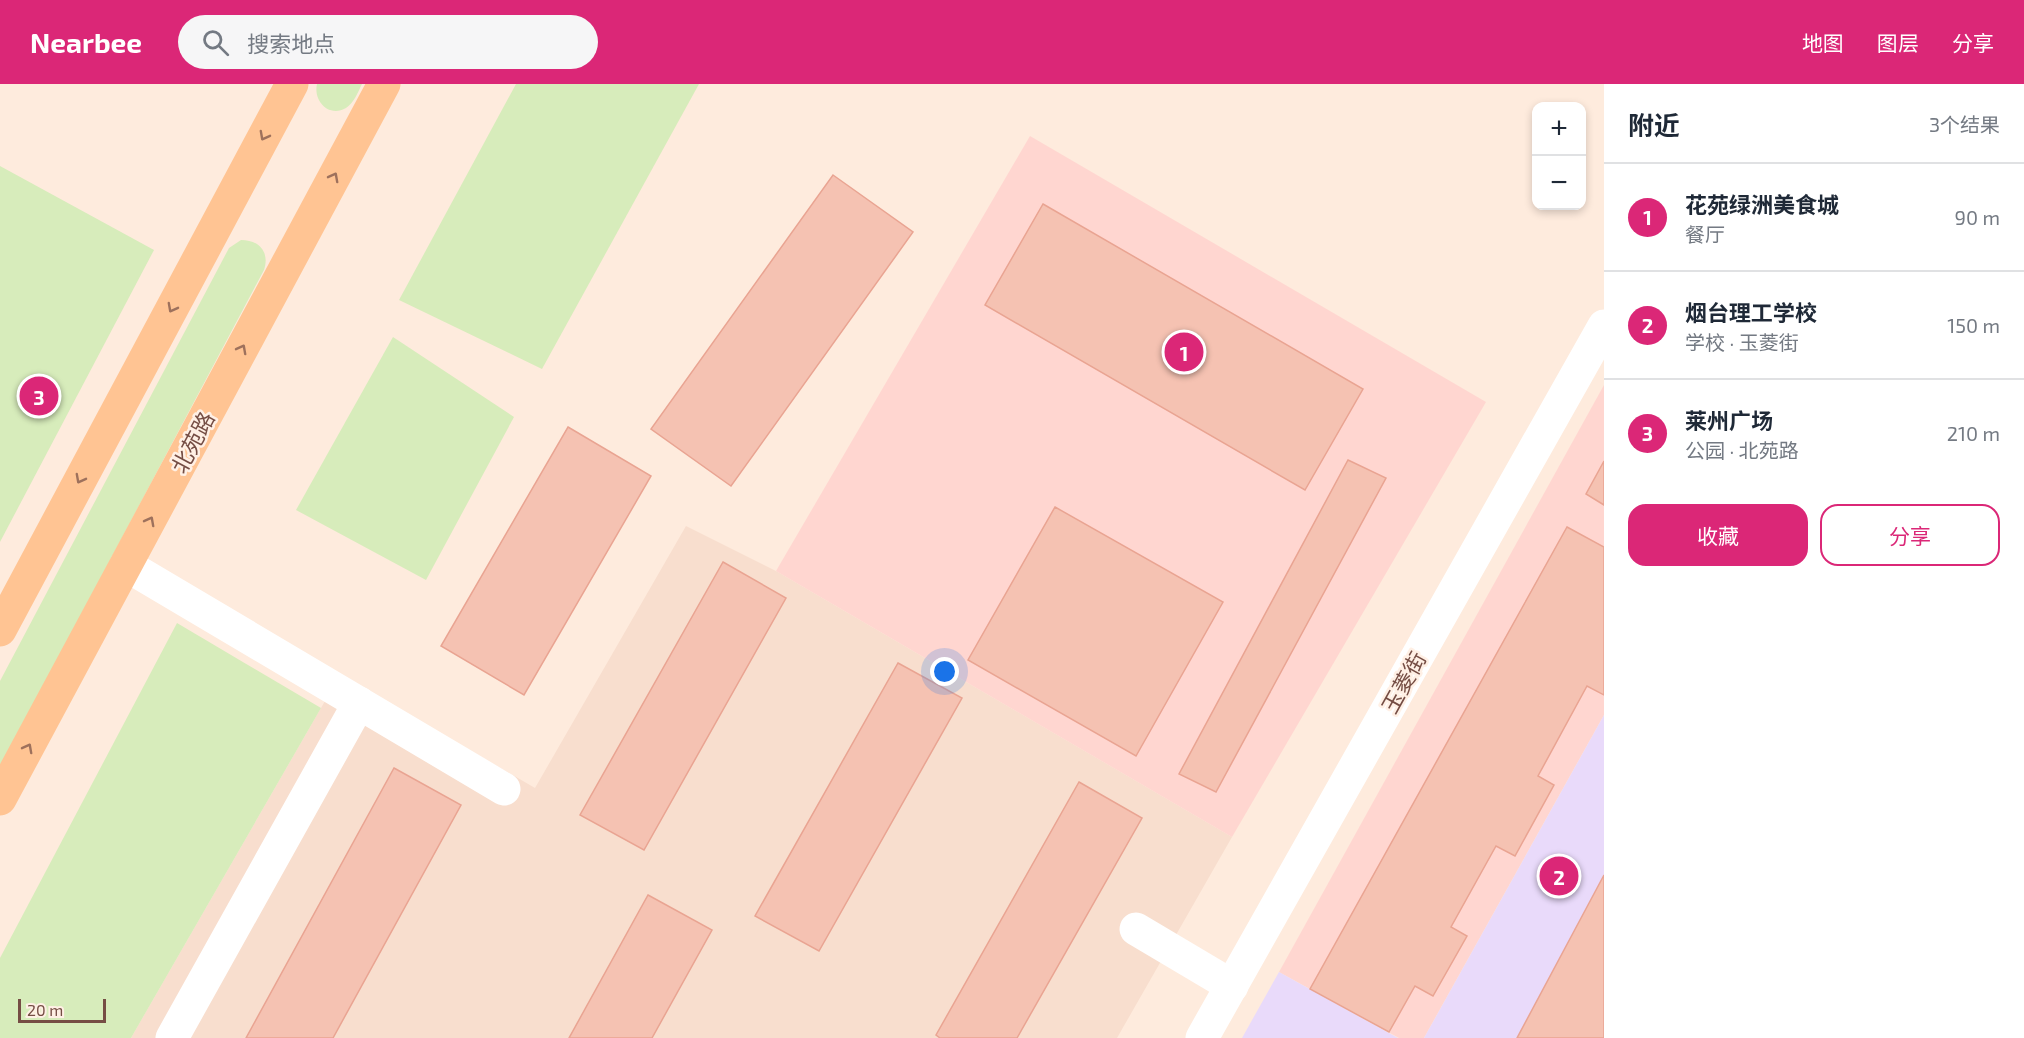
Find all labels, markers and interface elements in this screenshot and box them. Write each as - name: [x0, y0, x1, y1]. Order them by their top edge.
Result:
- search box: [178, 15, 598, 69]
- text: Nearbee: [30, 25, 142, 59]
- icon: search: [199, 26, 232, 59]
- text: 搜索地点: [247, 30, 335, 56]
- text: 地图: [1802, 30, 1844, 55]
- text: 图层: [1877, 30, 1919, 55]
- text: 分享: [1952, 30, 1994, 55]
- map controls: [1532, 102, 1586, 210]
- button: +: [1532, 102, 1586, 156]
- text: 附近: [1628, 109, 1680, 140]
- text: 3个结果: [1929, 112, 2000, 136]
- one-way arrow: [260, 129, 271, 140]
- button: −: [1532, 156, 1586, 210]
- one-way arrow: [327, 173, 338, 183]
- text: 花苑绿洲美食城: [1685, 191, 1839, 217]
- text: 1: [1643, 205, 1652, 229]
- text: 90 m: [1955, 205, 2000, 229]
- text: 餐厅: [1685, 222, 1725, 246]
- text: 烟台理工学校: [1685, 299, 1817, 325]
- one-way arrow: [168, 301, 179, 312]
- text: 2: [1642, 313, 1653, 337]
- text: 150 m: [1947, 313, 2000, 337]
- pin: 1: [1164, 330, 1204, 374]
- text: 学校 · 玉菱街: [1685, 330, 1799, 354]
- one-way arrow: [235, 344, 246, 355]
- pin: 3: [20, 374, 58, 418]
- street label: 北苑路: [165, 407, 219, 477]
- text: 莱州广场: [1685, 407, 1773, 433]
- text: 3: [1642, 421, 1653, 445]
- text: 210 m: [1947, 421, 2000, 445]
- text: 公园 · 北苑路: [1685, 438, 1799, 462]
- one-way arrow: [76, 473, 87, 484]
- button: 收藏: [1628, 504, 1808, 566]
- button: 分享: [1820, 504, 2000, 566]
- one-way arrow: [143, 516, 154, 527]
- street label: 玉菱街: [1376, 647, 1430, 717]
- your location: [930, 657, 959, 686]
- one-way arrow: [21, 744, 32, 754]
- pin: 2: [1540, 854, 1578, 898]
- scale bar: [18, 996, 106, 1024]
- text: 20 m: [27, 1000, 63, 1019]

